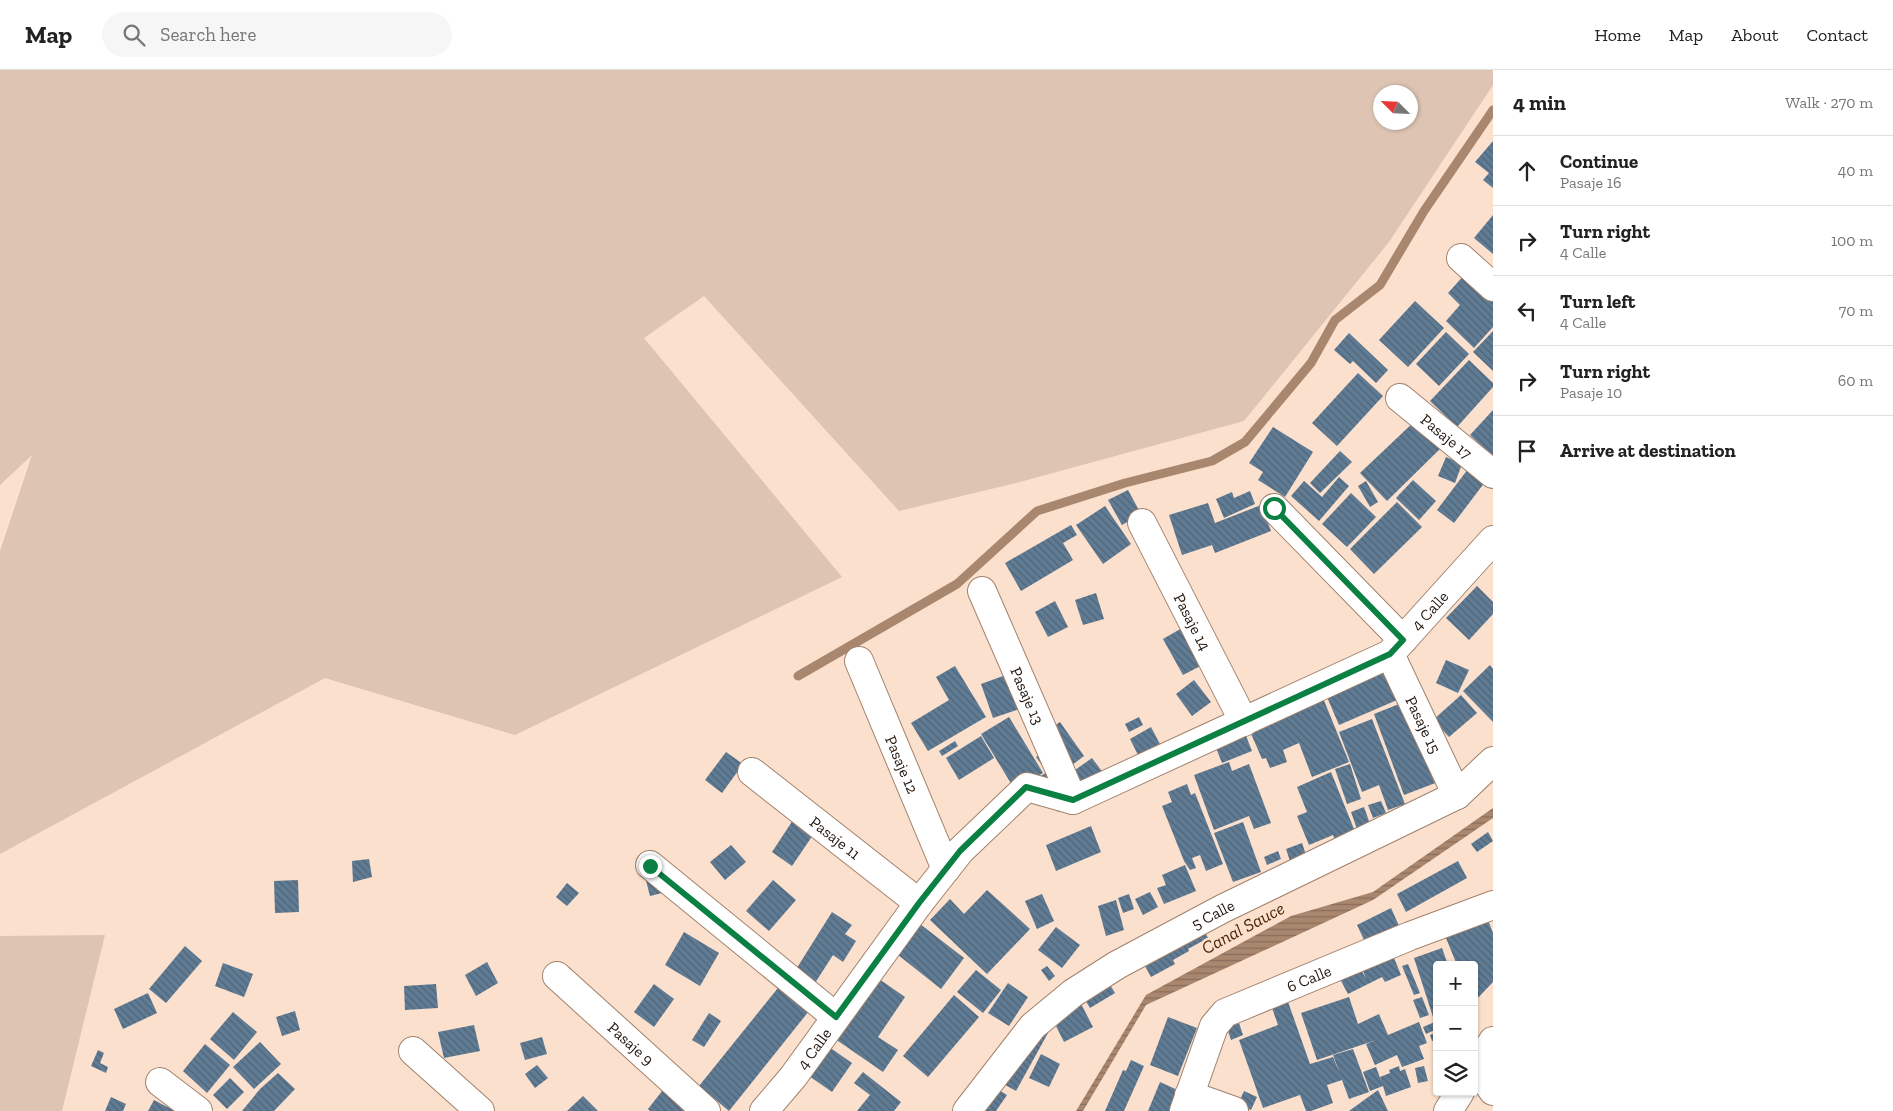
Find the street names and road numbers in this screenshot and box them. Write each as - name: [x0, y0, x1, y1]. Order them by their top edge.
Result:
- street label: Pasaje 17: [1417, 410, 1476, 463]
- street label: 4 Calle: [1407, 587, 1452, 634]
- street label: Pasaje 14: [1170, 590, 1215, 654]
- street label: Pasaje 13: [1006, 664, 1048, 728]
- street label: Pasaje 15: [1401, 693, 1445, 756]
- street label: Pasaje 12: [881, 733, 922, 796]
- street label: Pasaje 11: [806, 812, 864, 864]
- street label: 5 Calle: [1188, 896, 1237, 934]
- street label: 6 Calle: [1284, 961, 1334, 996]
- street label: Pasaje 9: [604, 1018, 658, 1069]
- street label: 4 Calle: [793, 1024, 835, 1073]

